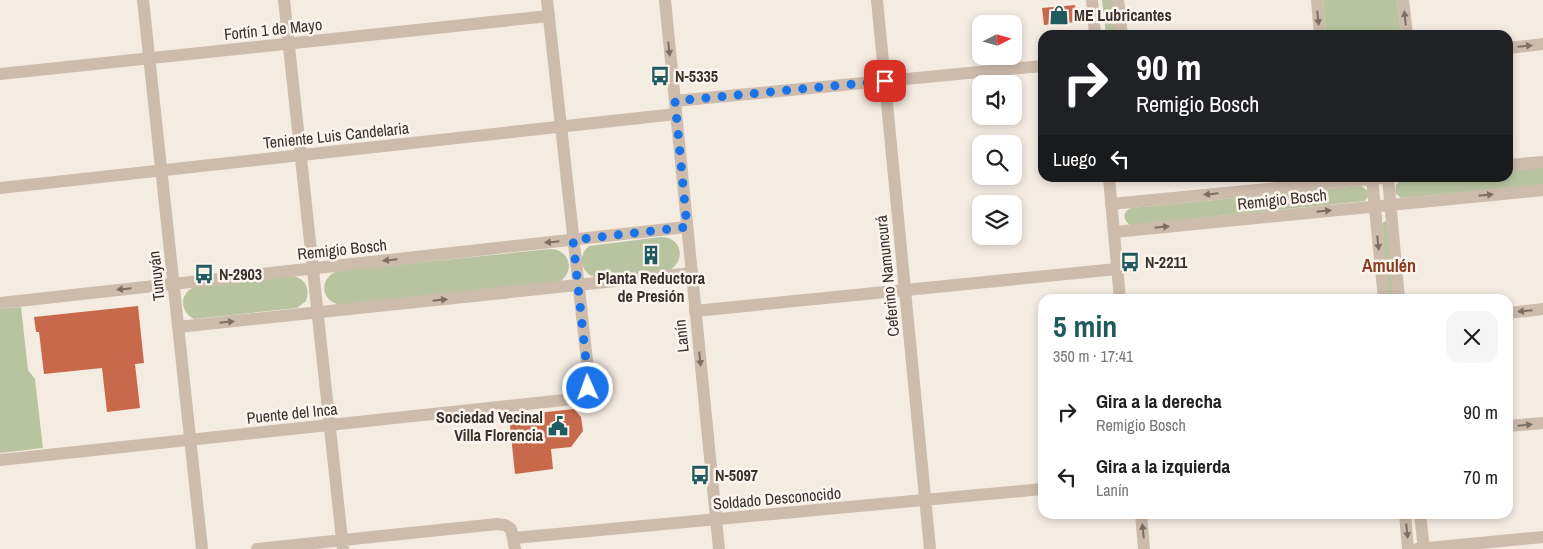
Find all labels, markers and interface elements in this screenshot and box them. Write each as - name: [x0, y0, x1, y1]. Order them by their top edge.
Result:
- shop icon: ME Lubricantes: [1048, 4, 1070, 26]
- place label: ME Lubricantes: [1074, 4, 1172, 26]
- one-way arrow: [1401, 9, 1409, 25]
- one-way arrow: [1315, 10, 1323, 26]
- street label: Fortín 1 de Mayo: [223, 13, 323, 45]
- north arrow: [972, 15, 1022, 65]
- map controls: [972, 15, 1022, 245]
- one-way arrow: [666, 41, 674, 57]
- one-way arrow: [1518, 42, 1534, 50]
- text: 90 m: [1136, 44, 1201, 91]
- icon: right: [1053, 50, 1118, 115]
- pin: [864, 60, 906, 102]
- bus stop icon: N-5335: [649, 65, 671, 87]
- place label: N-5335: [675, 65, 718, 87]
- icon: arrive: [871, 67, 899, 95]
- button: sound: [972, 75, 1022, 125]
- text: Remigio Bosch: [1136, 89, 1259, 119]
- street label: Teniente Luis Candelaria: [262, 116, 411, 154]
- button: search: [972, 135, 1022, 185]
- icon: left: [1106, 145, 1134, 173]
- text: Luego: [1053, 146, 1096, 172]
- street label: Remigio Bosch: [1236, 183, 1328, 215]
- one-way arrow: [1203, 190, 1219, 198]
- one-way arrow: [1478, 191, 1494, 199]
- button: layers: [972, 195, 1022, 245]
- one-way arrow: [1316, 207, 1332, 215]
- street label: Ceferino Namuncurá: [870, 214, 904, 338]
- one-way arrow: [1154, 223, 1170, 231]
- street label: Remigio Bosch: [296, 233, 388, 265]
- one-way arrow: [1375, 236, 1383, 252]
- one-way arrow: [543, 238, 559, 246]
- building icon: Planta Reductora de Presión: [640, 244, 662, 266]
- street label: Tunuyán: [142, 250, 170, 302]
- bus stop icon: N-2211: [1119, 251, 1141, 273]
- place label: N-2211: [1145, 251, 1188, 273]
- district label: Amulén: [1362, 253, 1416, 278]
- one-way arrow: [382, 256, 398, 264]
- bus stop icon: N-2903: [193, 263, 215, 285]
- place label: N-2903: [219, 263, 262, 285]
- place label: Planta Reductora de Presión: [597, 267, 706, 307]
- one-way arrow: [116, 285, 132, 293]
- one-way arrow: [433, 296, 449, 304]
- text: 5 min: [1053, 306, 1117, 346]
- one-way arrow: [1517, 307, 1533, 315]
- button: close: [1446, 311, 1498, 363]
- one-way arrow: [219, 318, 235, 326]
- street label: Lanín: [668, 319, 694, 353]
- text: 350 m · 17:41: [1053, 345, 1133, 367]
- one-way arrow: [696, 352, 704, 368]
- position arrow: [561, 361, 613, 413]
- text: Gira a la derecha: [1096, 388, 1222, 414]
- street label: Puente del Inca: [246, 397, 339, 429]
- icon: right: [1053, 398, 1081, 426]
- text: 90 m: [1463, 399, 1498, 425]
- place label: Sociedad Vecinal Villa Florencia: [436, 406, 544, 446]
- text: Remigio Bosch: [1096, 414, 1186, 436]
- public building icon: Sociedad Vecinal Villa Florencia: [547, 415, 569, 437]
- one-way arrow: [1518, 421, 1534, 429]
- text: Gira a la izquierda: [1096, 453, 1230, 479]
- icon: left: [1053, 463, 1081, 491]
- bus stop icon: N-5097: [689, 464, 711, 486]
- place label: N-5097: [715, 464, 758, 486]
- text: 70 m: [1463, 464, 1498, 490]
- text: Lanín: [1096, 479, 1129, 501]
- street label: Soldado Desconocido: [712, 481, 842, 515]
- one-way arrow: [1138, 523, 1146, 539]
- one-way arrow: [1403, 524, 1411, 540]

